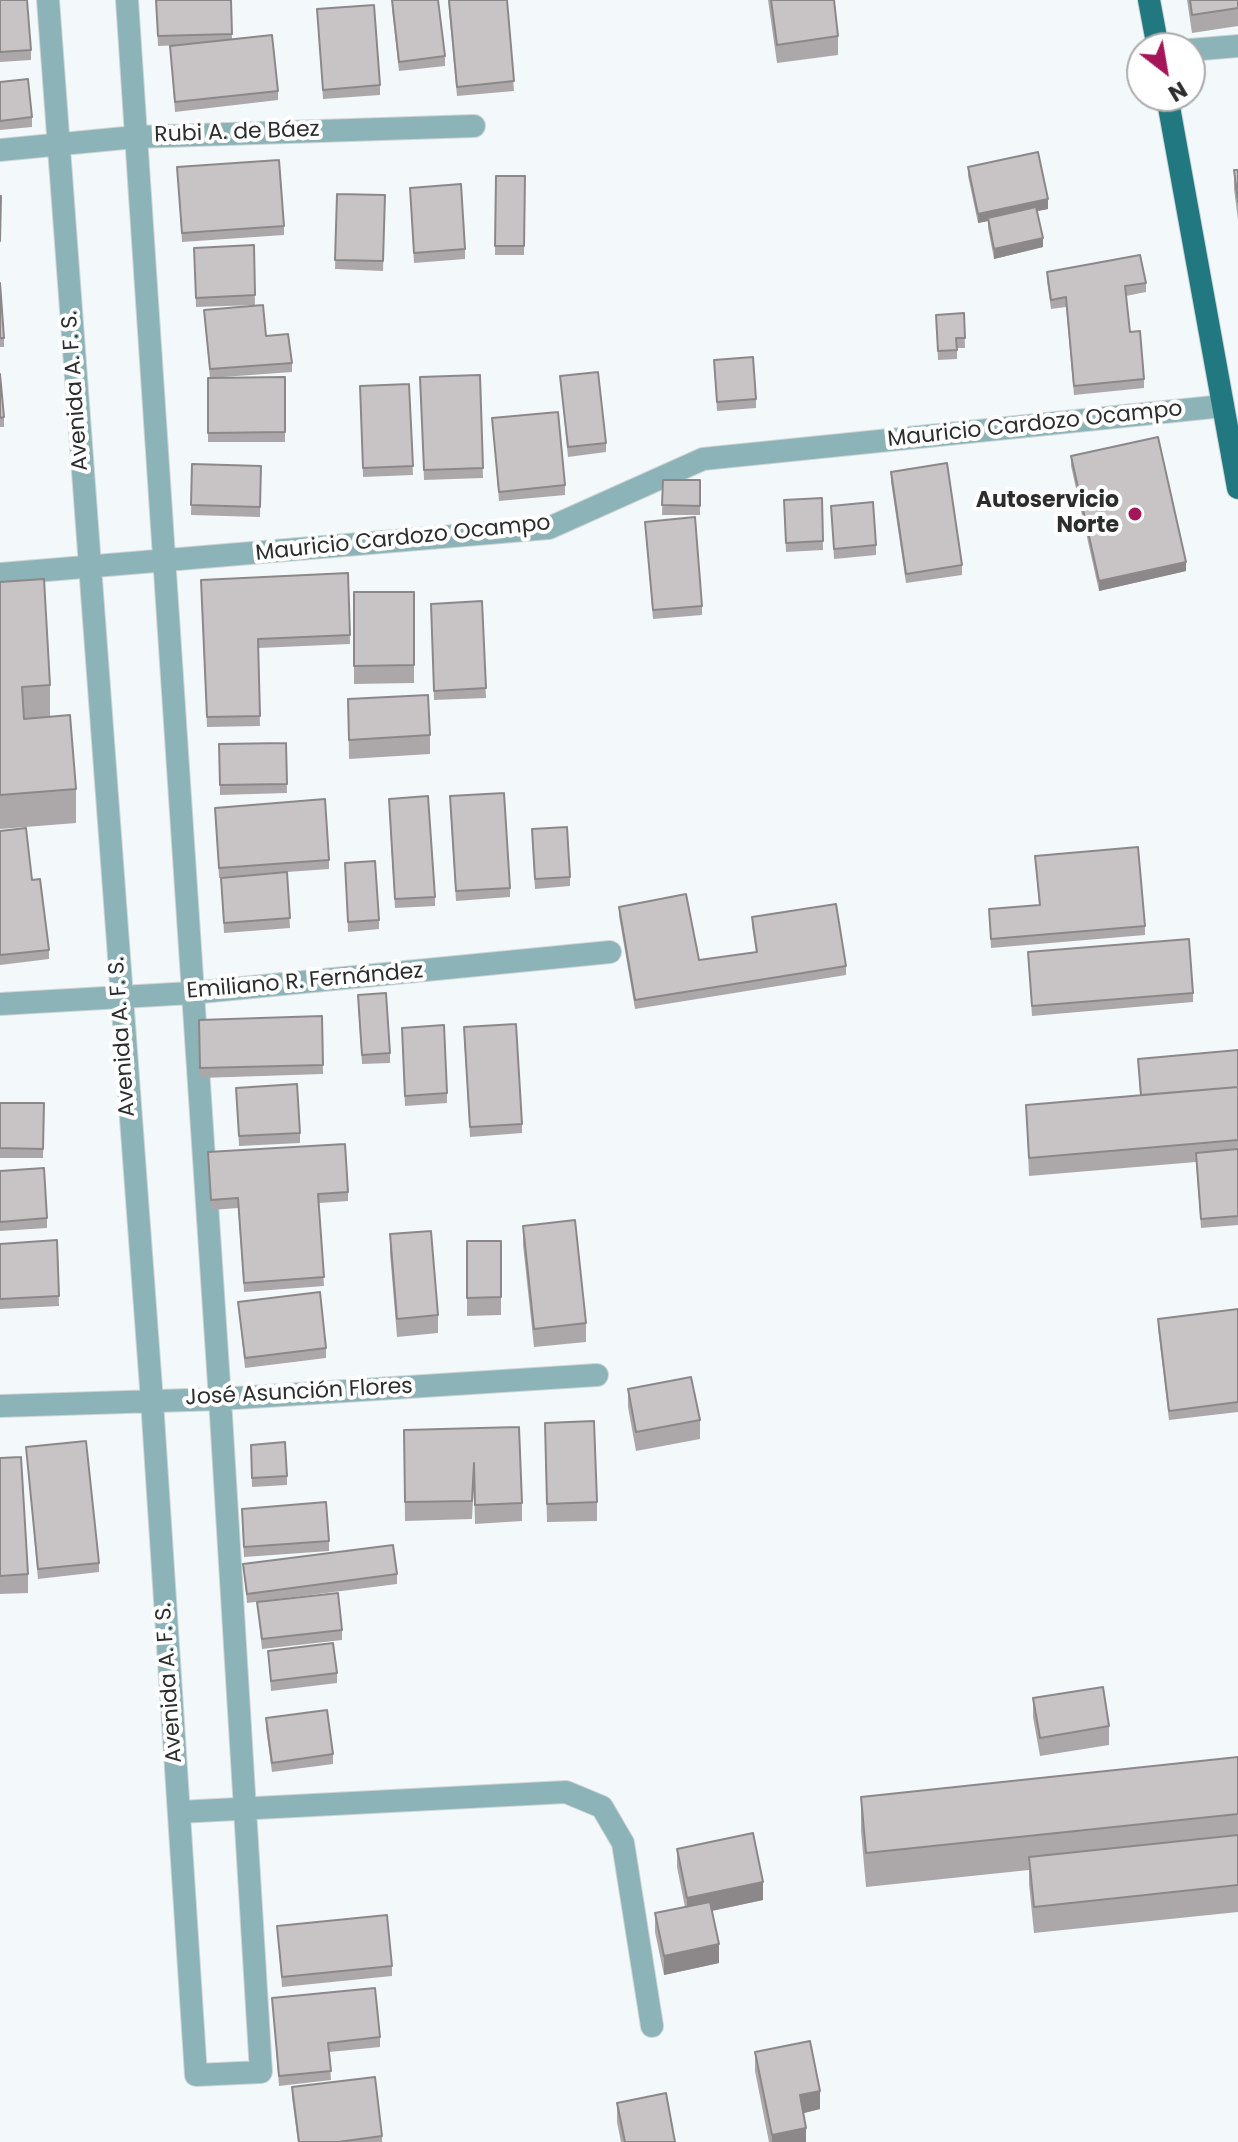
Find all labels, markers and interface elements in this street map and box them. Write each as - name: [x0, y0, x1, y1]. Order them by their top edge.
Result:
- north arrow: [1126, 32, 1206, 112]
- text: N: [1163, 74, 1193, 109]
- street label: Rubi A. de Báez: [154, 117, 320, 149]
- street label: Avenida A. F. S.: [57, 310, 95, 472]
- street label: Mauricio Cardozo Ocampo: [886, 396, 1184, 454]
- place label: Autoservicio Norte: [976, 488, 1119, 540]
- marker: Autoservicio Norte: [1126, 505, 1144, 523]
- street label: Mauricio Cardozo Ocampo: [254, 510, 552, 568]
- street label: Avenida A. F. S.: [104, 956, 142, 1118]
- street label: Emiliano R. Fernández: [186, 959, 424, 1005]
- street label: José Asunción Flores: [185, 1374, 413, 1412]
- street label: Avenida A. F. S.: [151, 1602, 189, 1764]

